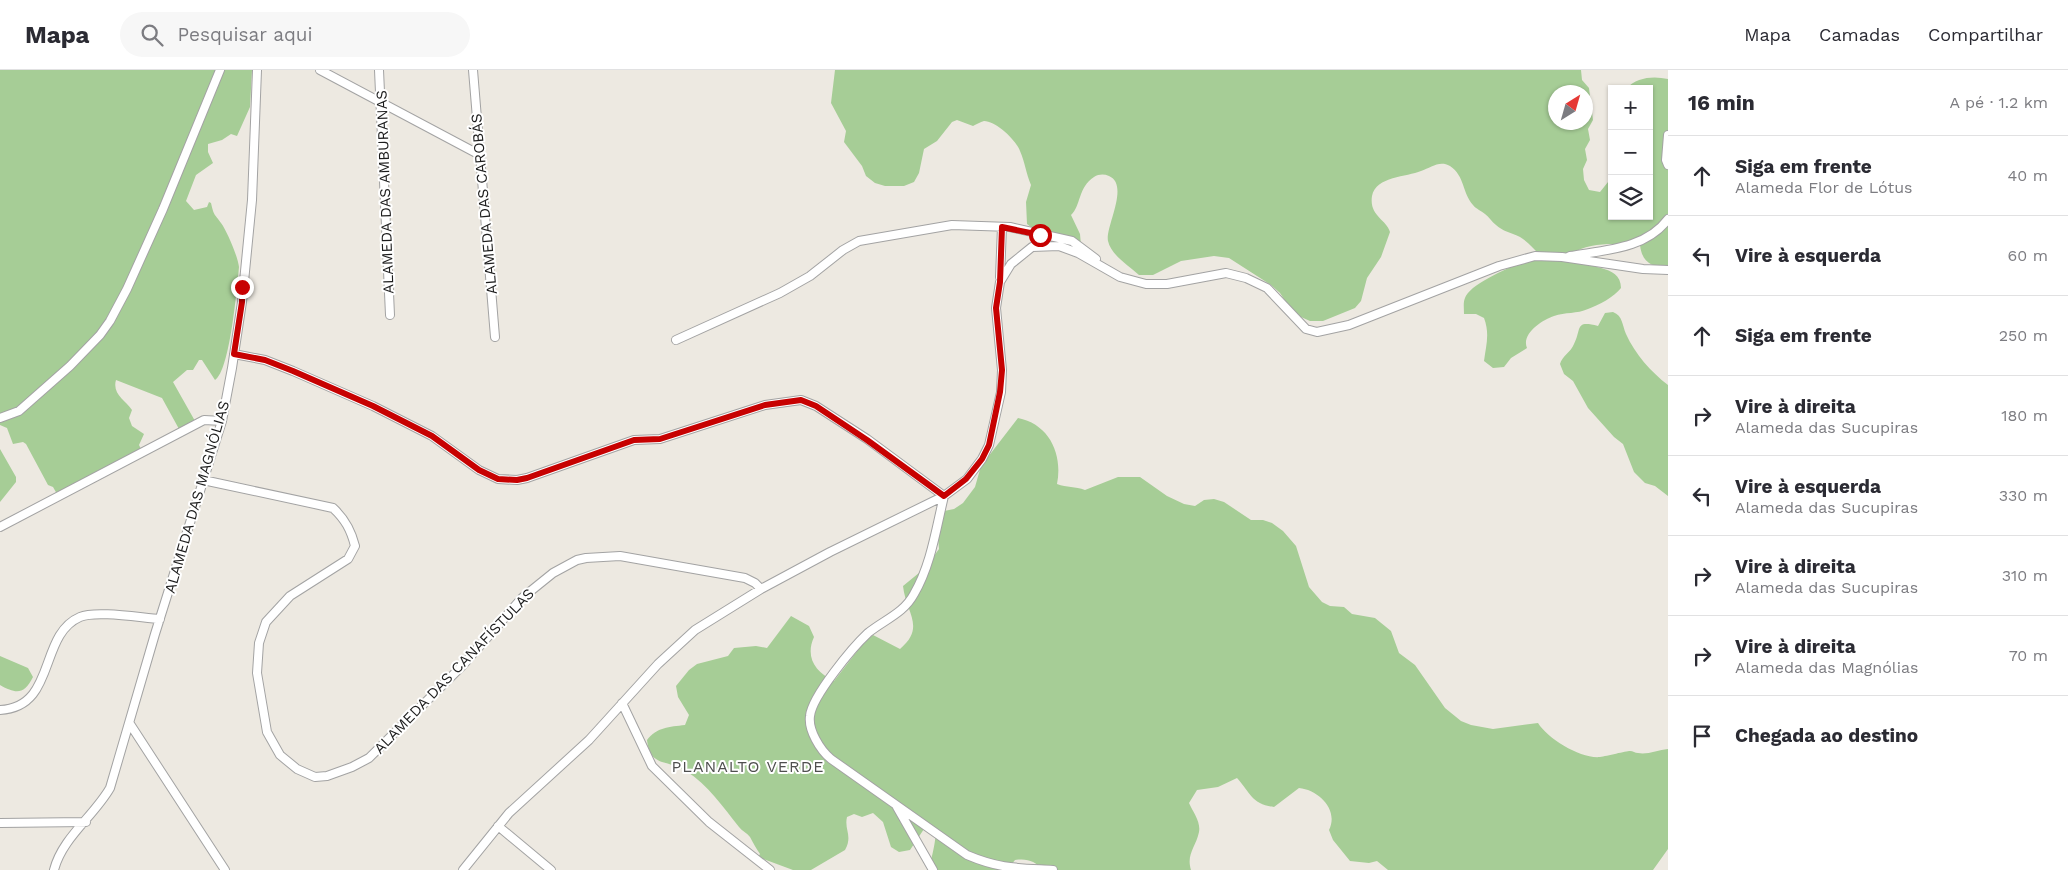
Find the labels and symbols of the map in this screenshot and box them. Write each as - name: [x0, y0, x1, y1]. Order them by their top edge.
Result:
- north arrow: [1548, 85, 1593, 130]
- street label: ALAMEDA DAS AMBURANAS: [372, 90, 398, 294]
- street label: ALAMEDA DAS CAROBÁS: [467, 113, 501, 295]
- route start: [1029, 224, 1052, 247]
- route end: [231, 276, 254, 299]
- street label: ALAMEDA DAS MAGNÓLIAS: [160, 398, 233, 595]
- street label: ALAMEDA DAS CANAFÍSTULAS: [370, 585, 538, 757]
- district label: PLANALTO VERDE: [672, 757, 824, 776]

